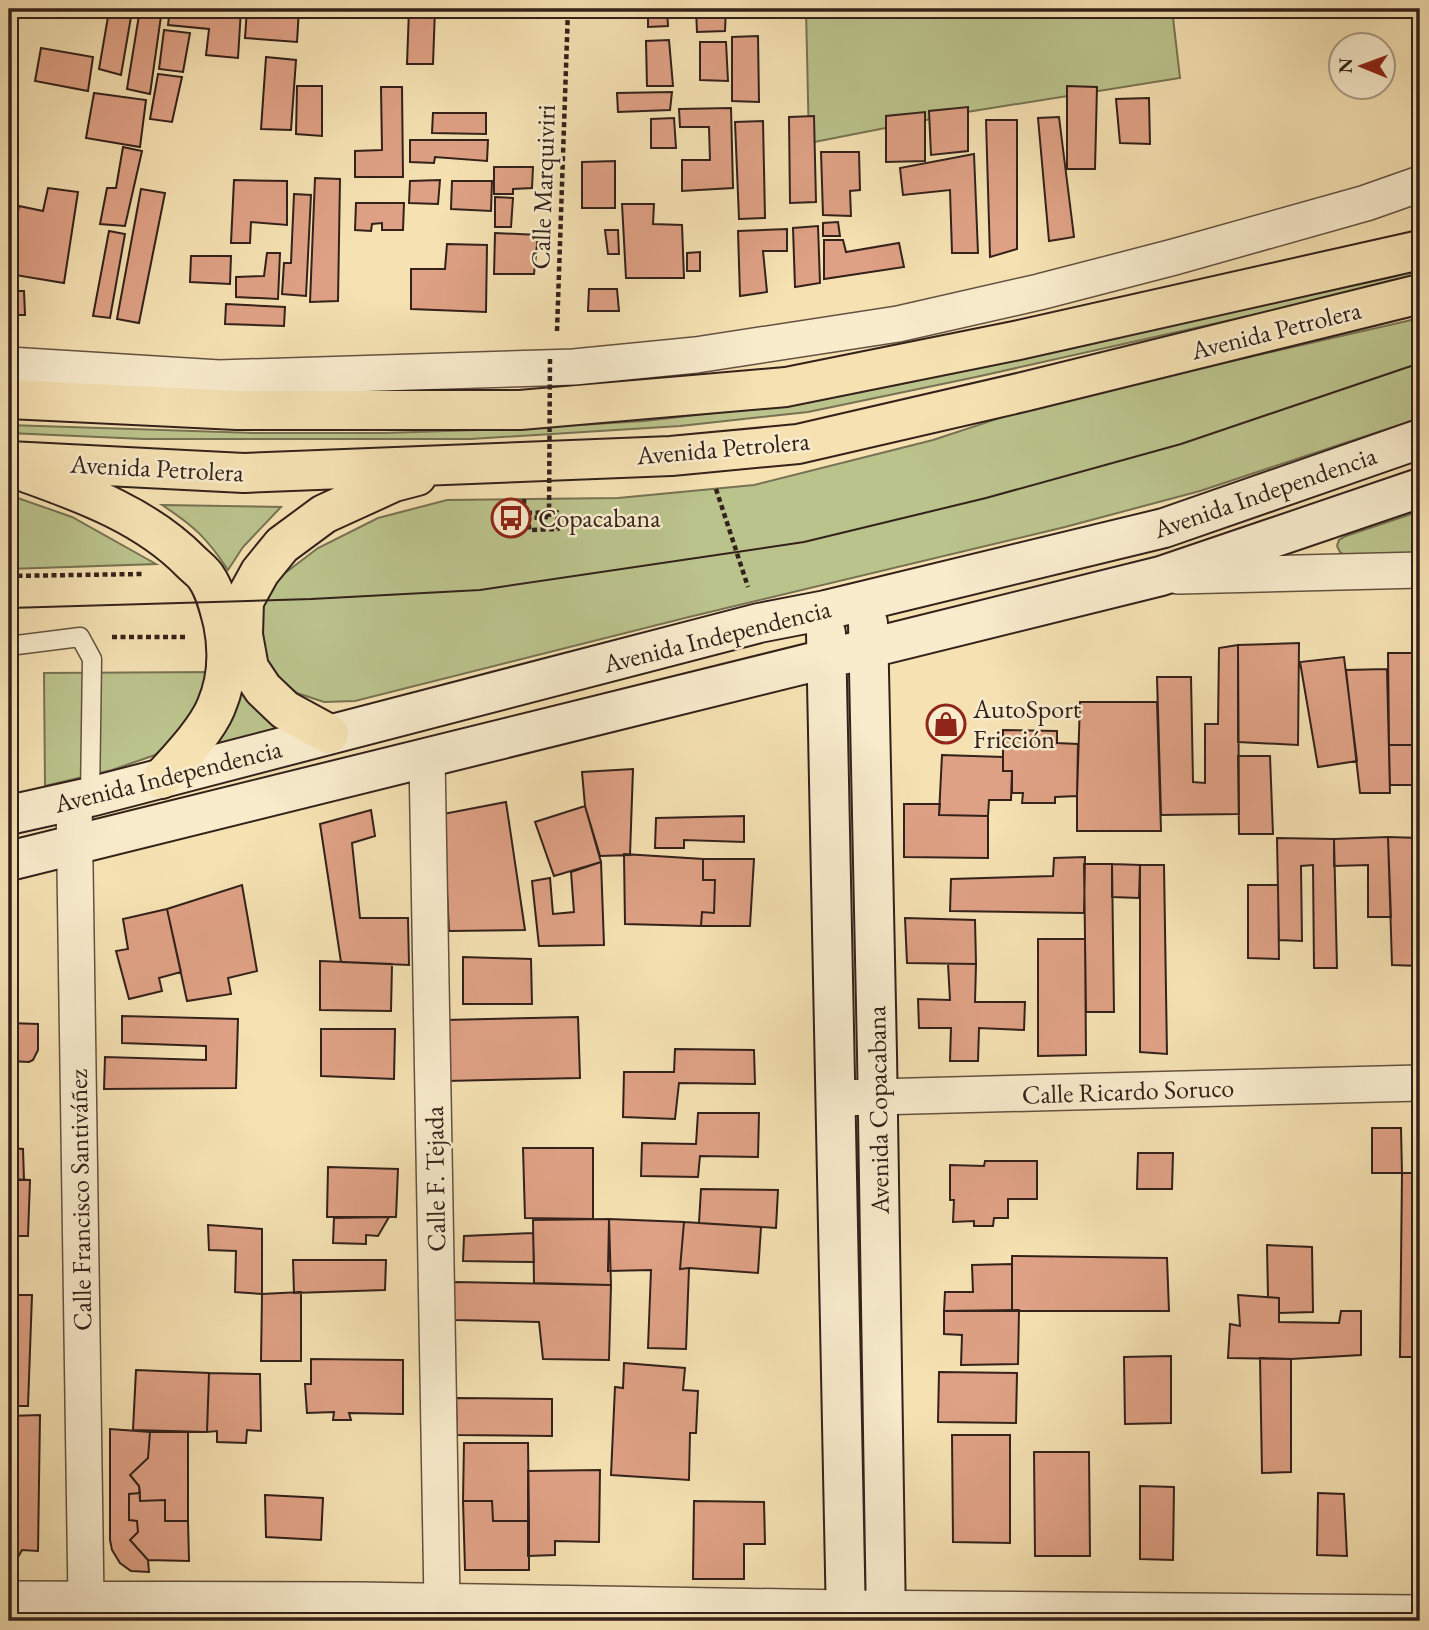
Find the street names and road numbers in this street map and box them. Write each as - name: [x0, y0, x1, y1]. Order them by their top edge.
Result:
- street label: Calle Marquiviri: [523, 104, 563, 270]
- street label: Avenida Petrolera: [1187, 292, 1365, 368]
- street label: Avenida Petrolera: [634, 423, 812, 473]
- street label: Avenida Independencia: [1148, 438, 1381, 546]
- street label: Avenida Petrolera: [68, 446, 245, 490]
- street label: Avenida Independencia: [599, 591, 835, 681]
- street label: Avenida Independencia: [50, 731, 286, 821]
- street label: Avenida Copacabana: [859, 1005, 897, 1216]
- street label: Calle Francisco Santiváñez: [61, 1069, 99, 1331]
- street label: Calle Ricardo Soruco: [1021, 1070, 1235, 1112]
- street label: Calle F. Tejada: [417, 1105, 453, 1252]

